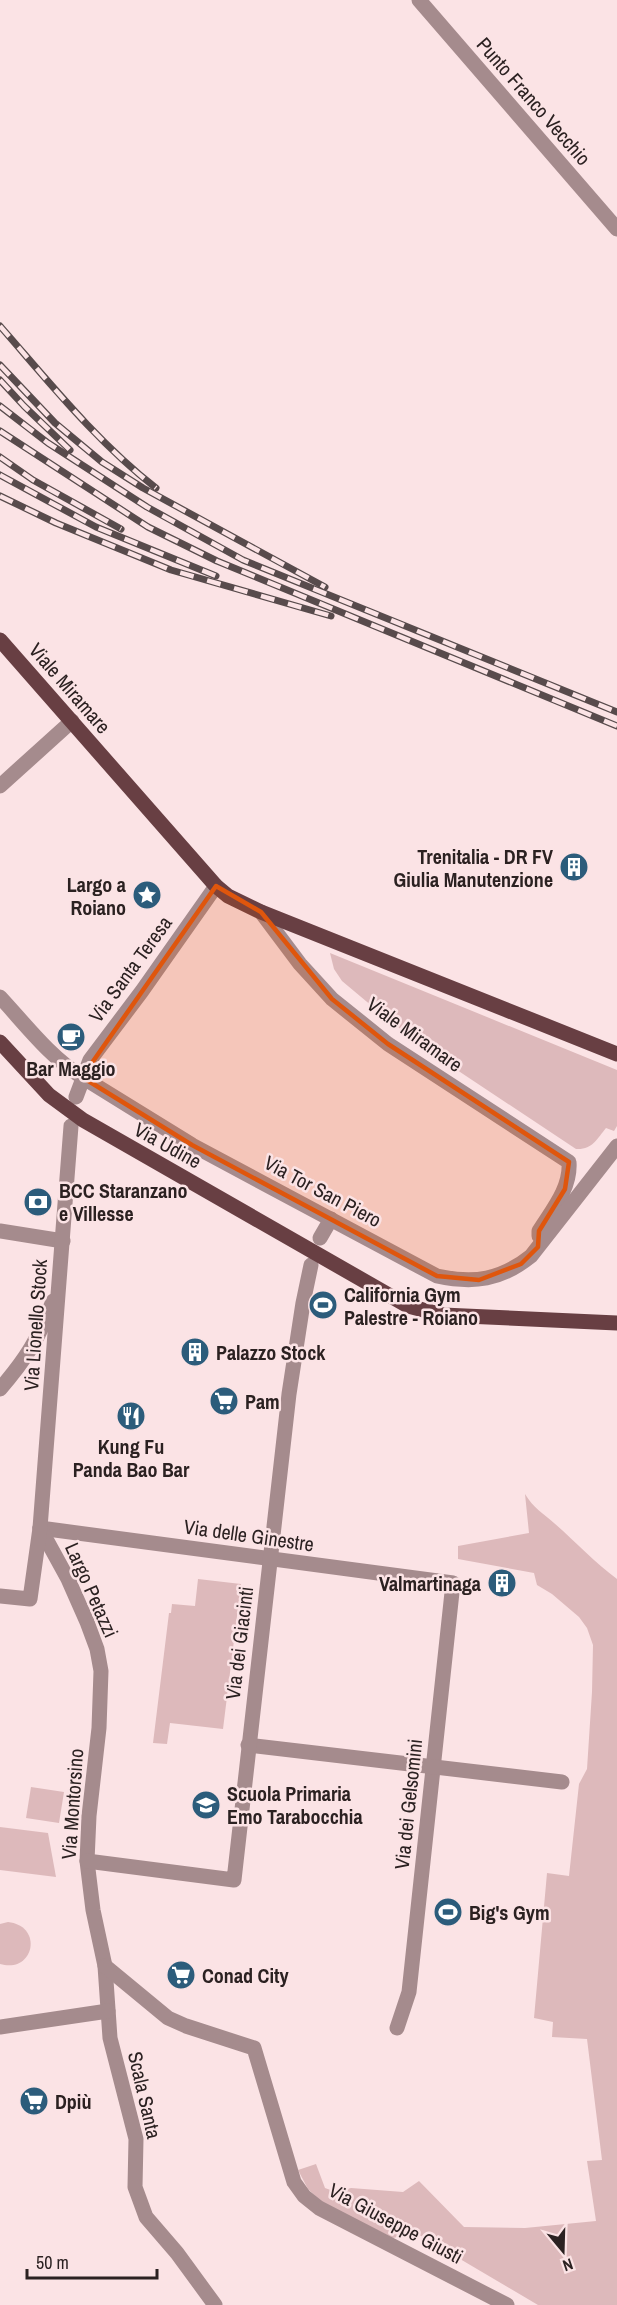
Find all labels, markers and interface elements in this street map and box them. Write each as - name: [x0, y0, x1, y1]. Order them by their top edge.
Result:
- street label: Punto Franco Vecchio: [471, 31, 597, 171]
- street label: Viale Miramare: [23, 637, 117, 739]
- place label: Trenitalia - DR FV Giulia Manutenzione: [394, 843, 553, 893]
- building icon: Trenitalia - DR FV Giulia Manutenzione: [558, 851, 590, 883]
- place label: Largo a Roiano: [67, 871, 126, 921]
- place icon: Largo a Roiano: [131, 879, 163, 911]
- street label: Via Santa Teresa: [82, 910, 178, 1028]
- street label: Viale Miramare: [362, 990, 468, 1078]
- cafe icon: Bar Maggio: [55, 1021, 87, 1053]
- place label: Bar Maggio: [26, 1055, 116, 1082]
- street label: Via Udine: [130, 1116, 206, 1174]
- street label: Via Tor San Piero: [260, 1149, 386, 1233]
- place label: BCC Staranzano e Villesse: [59, 1177, 187, 1227]
- bank icon: BCC Staranzano e Villesse: [22, 1186, 54, 1218]
- street label: Via Lionello Stock: [17, 1257, 53, 1392]
- place label: California Gym Palestre - Roiano: [344, 1281, 478, 1331]
- sports icon: California Gym Palestre - Roiano: [307, 1289, 339, 1321]
- building icon: Palazzo Stock: [179, 1336, 211, 1368]
- place label: Palazzo Stock: [216, 1339, 326, 1366]
- supermarket icon: Pam: [208, 1385, 240, 1417]
- place label: Pam: [245, 1388, 280, 1415]
- restaurant icon: Kung Fu Panda Bao Bar: [115, 1400, 147, 1432]
- place label: Kung Fu Panda Bao Bar: [73, 1433, 190, 1483]
- street label: Via delle Ginestre: [182, 1513, 316, 1557]
- street label: Largo Petazzi: [59, 1538, 125, 1642]
- building icon: Valmartinaga: [486, 1567, 518, 1599]
- place label: Valmartinaga: [379, 1570, 481, 1597]
- street label: Via dei Giacinti: [219, 1585, 259, 1701]
- street label: Via dei Gelsomini: [388, 1737, 428, 1871]
- street label: Via Montorsino: [55, 1748, 89, 1860]
- place label: Scuola Primaria Emo Tarabocchia: [227, 1780, 363, 1830]
- school or university icon: Scuola Primaria Emo Tarabocchia: [190, 1789, 222, 1821]
- sports icon: Big's Gym: [432, 1896, 464, 1928]
- place label: Big's Gym: [469, 1899, 549, 1926]
- supermarket icon: Conad City: [165, 1959, 197, 1991]
- place label: Conad City: [202, 1962, 289, 1989]
- street label: Scala Santa: [122, 2049, 168, 2141]
- supermarket icon: Dpiù: [18, 2085, 50, 2117]
- place label: Dpiù: [55, 2088, 91, 2115]
- street label: Via Giuseppe Giusti: [324, 2176, 468, 2270]
- north arrow: [533, 2221, 593, 2281]
- scale bar: [27, 2242, 158, 2280]
- text: 50 m: [36, 2250, 69, 2275]
- text: N: [560, 2253, 576, 2277]

